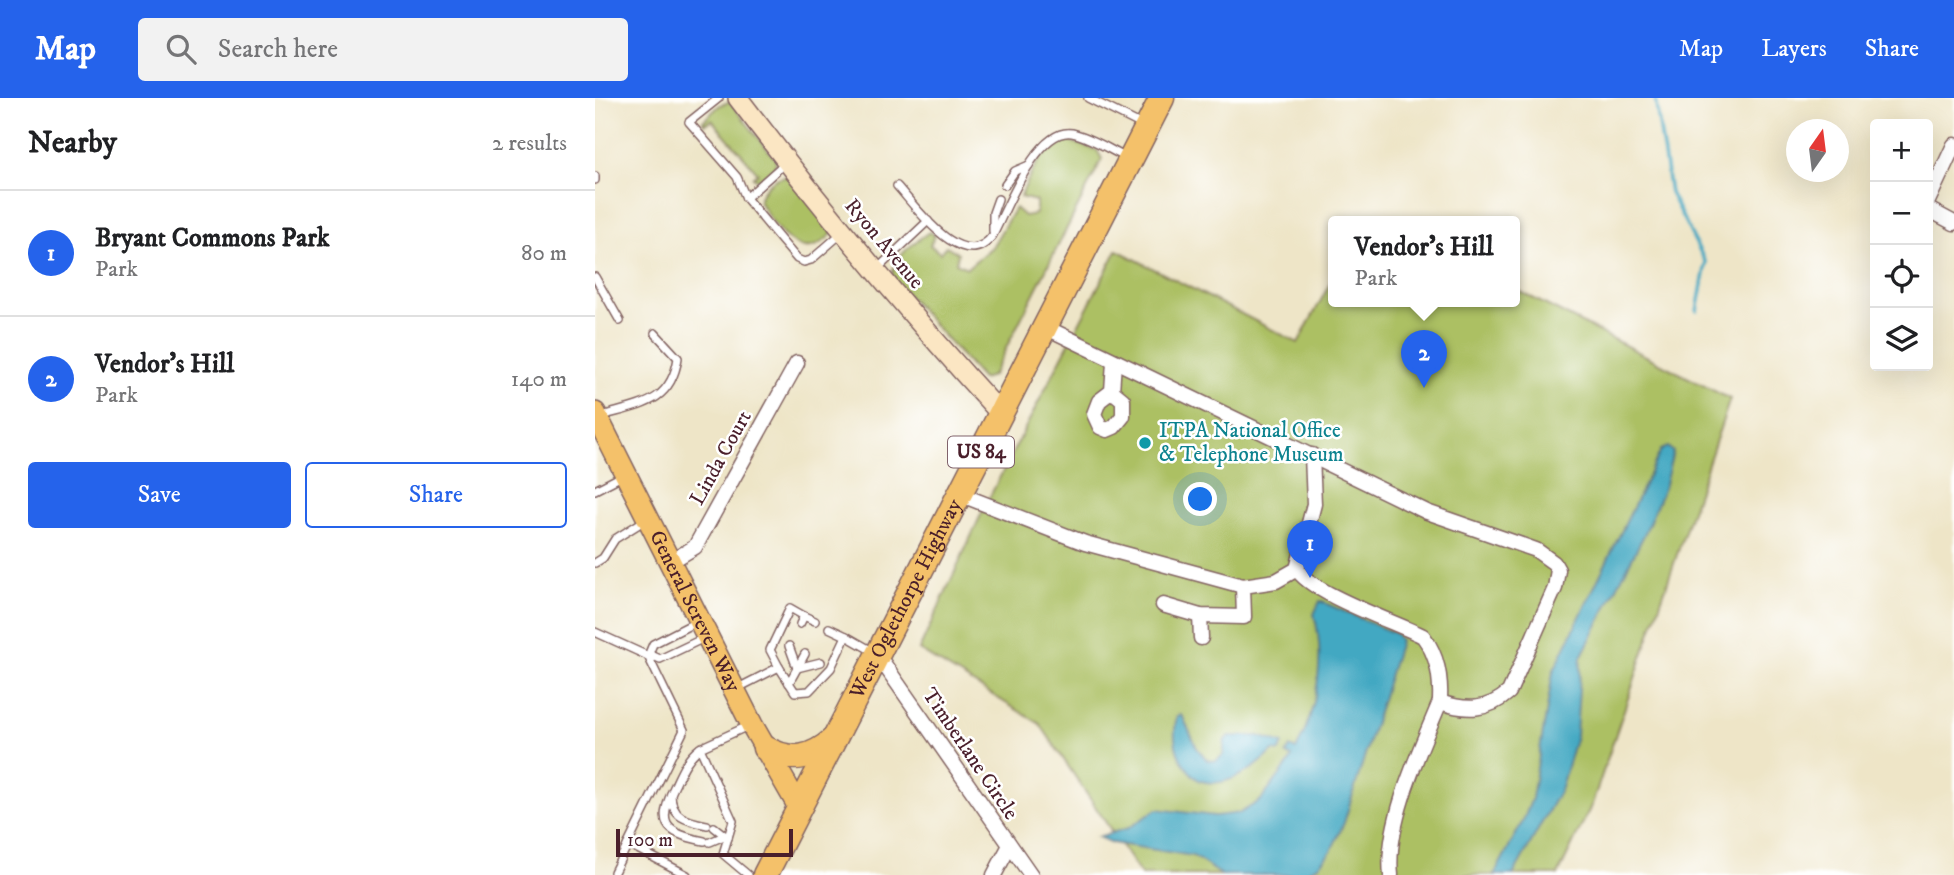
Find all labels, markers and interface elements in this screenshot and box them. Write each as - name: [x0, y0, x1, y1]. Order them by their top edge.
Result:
- search box: [138, 18, 628, 81]
- text: Map: [35, 29, 96, 70]
- icon: search: [162, 30, 200, 68]
- text: Search here: [218, 33, 338, 66]
- text: Map: [1679, 34, 1723, 64]
- text: Layers: [1761, 34, 1827, 64]
- text: Share: [1865, 34, 1919, 64]
- north arrow: [1786, 119, 1849, 182]
- map controls: [1870, 119, 1933, 371]
- button: +: [1870, 119, 1933, 182]
- text: Nearby: [28, 125, 117, 162]
- text: 2 results: [492, 129, 567, 158]
- button: −: [1870, 182, 1933, 245]
- street label: Ryon Avenue: [839, 194, 929, 295]
- popup: [1328, 216, 1520, 307]
- text: Bryant Commons Park: [95, 222, 330, 255]
- text: Vendor's Hill: [1354, 231, 1494, 264]
- text: 1: [47, 239, 55, 268]
- text: 80 m: [521, 239, 567, 268]
- button: locate: [1870, 245, 1933, 308]
- text: Park: [95, 255, 138, 284]
- text: Park: [1354, 264, 1397, 293]
- button: layers: [1870, 308, 1933, 371]
- pin: 2: [1401, 330, 1447, 388]
- text: Vendor's Hill: [95, 348, 234, 381]
- text: 2: [45, 365, 57, 394]
- text: 140 m: [511, 365, 567, 394]
- text: Park: [95, 381, 138, 410]
- street label: Linda Court: [684, 406, 758, 510]
- place label: ITPA National Office & Telephone Museum: [1159, 418, 1344, 468]
- marker: ITPA National Office & Telephone Museum: [1137, 435, 1153, 451]
- road number: US 84: [948, 436, 1014, 468]
- button: Save: [28, 462, 291, 528]
- button: Share: [305, 462, 567, 528]
- your location: [1183, 482, 1217, 516]
- street label: West Oglethorpe Highway: [844, 494, 968, 704]
- pin: 1: [1287, 520, 1333, 578]
- street label: General Screven Way: [643, 526, 747, 697]
- street label: Timberlane Circle: [916, 683, 1024, 825]
- scale bar: [616, 826, 793, 858]
- text: 100 m: [627, 829, 673, 852]

